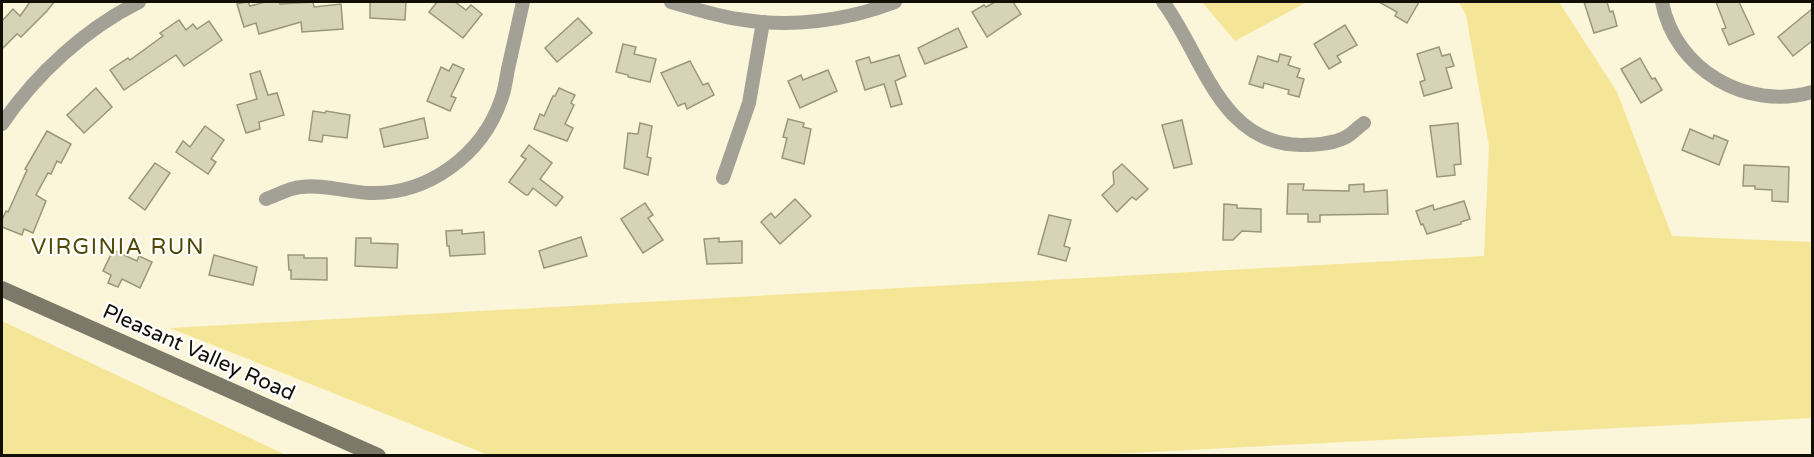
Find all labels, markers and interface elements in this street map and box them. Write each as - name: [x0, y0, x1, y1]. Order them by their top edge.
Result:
- district label: VIRGINIA RUN: [31, 234, 205, 260]
- street label: Pleasant Valley Road: [99, 299, 299, 406]

